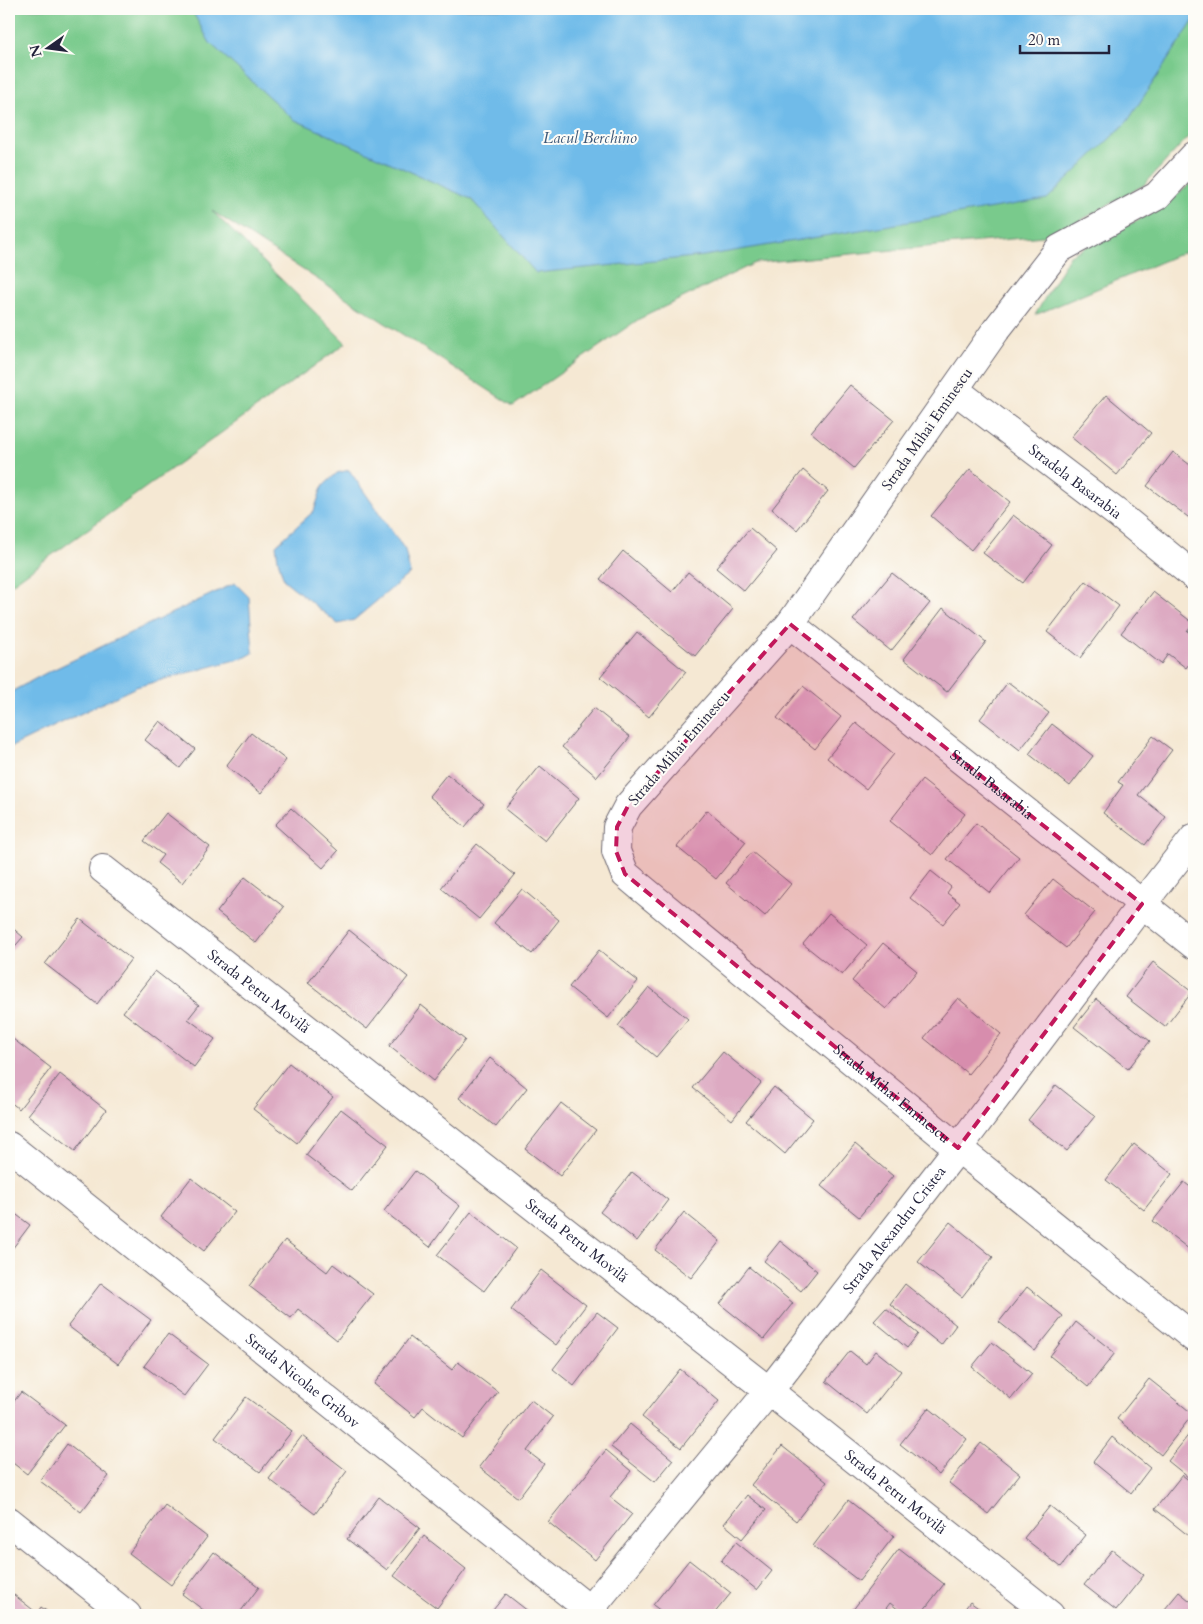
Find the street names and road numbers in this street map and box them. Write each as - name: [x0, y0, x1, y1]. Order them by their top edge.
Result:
- street label: Strada Mihai Eminescu: [877, 364, 977, 494]
- street label: Stradela Basarabia: [1024, 439, 1126, 524]
- street label: Strada Mihai Eminescu: [624, 686, 734, 810]
- street label: Strada Basarabia: [946, 745, 1038, 824]
- street label: Strada Petru Movilă: [203, 945, 315, 1038]
- street label: Strada Mihai Eminescu: [829, 1040, 954, 1147]
- street label: Strada Alexandru Cristea: [838, 1162, 951, 1298]
- street label: Strada Petru Movilă: [521, 1194, 633, 1287]
- street label: Strada Nicolae Gribov: [241, 1329, 364, 1433]
- street label: Strada Petru Movilă: [840, 1445, 951, 1539]

